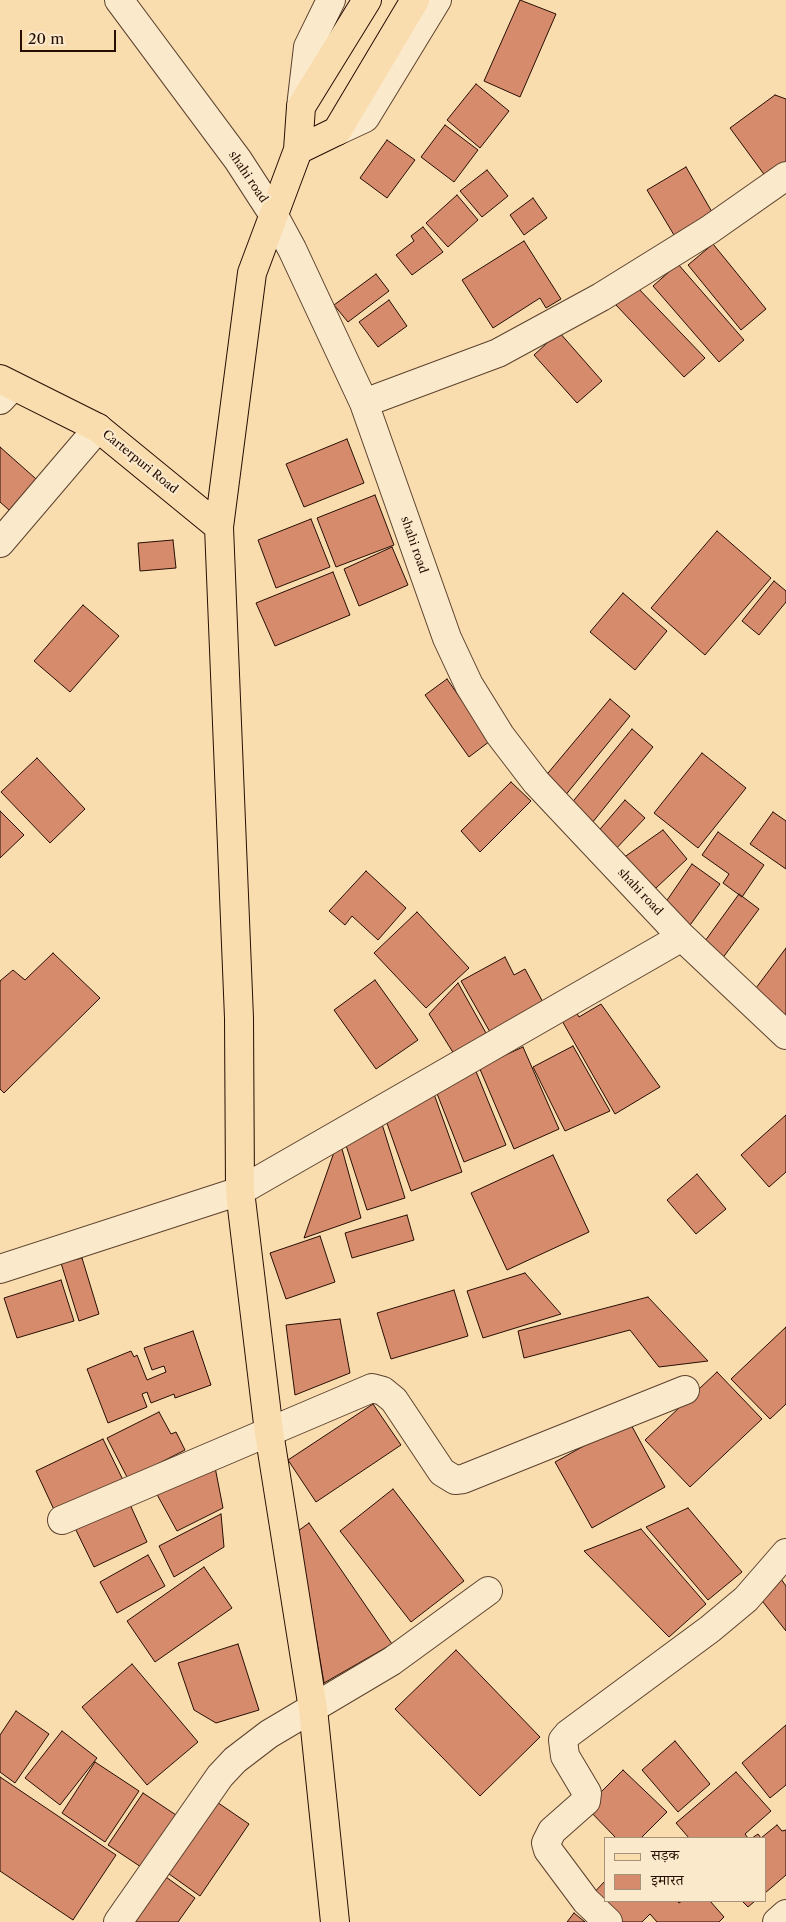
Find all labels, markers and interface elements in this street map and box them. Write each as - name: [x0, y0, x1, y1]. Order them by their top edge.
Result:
- scale bar: [22, 20, 119, 52]
- text: 20 m: [28, 29, 64, 48]
- street label: shahi road: [225, 148, 271, 206]
- street label: Carterpuri Road: [99, 427, 181, 497]
- street label: shahi road: [398, 515, 430, 575]
- street label: shahi road: [615, 865, 665, 919]
- legend: [604, 1837, 766, 1902]
- text: सड़क: [651, 1845, 679, 1864]
- text: इमारत: [651, 1870, 684, 1889]

